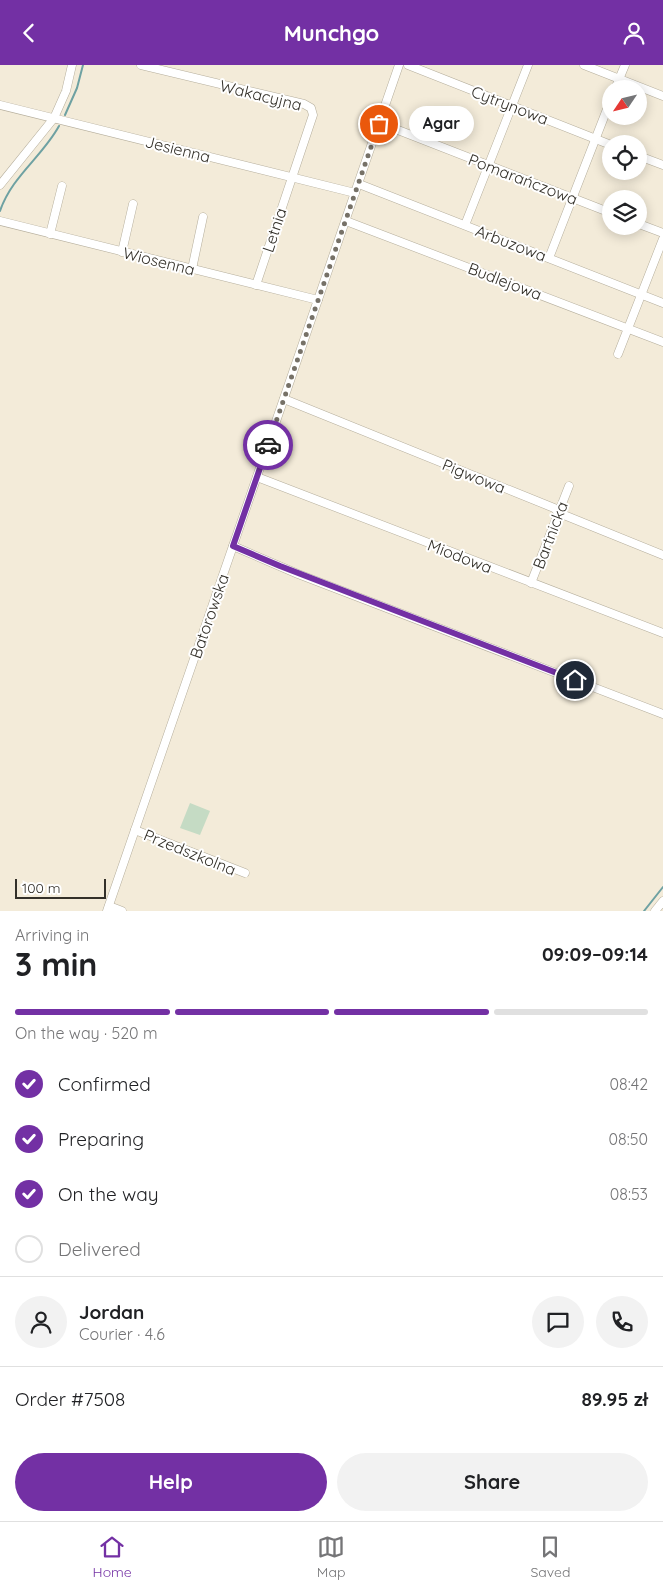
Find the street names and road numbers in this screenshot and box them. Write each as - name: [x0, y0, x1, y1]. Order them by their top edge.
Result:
- street label: Wakacyjna: [218, 75, 304, 115]
- street label: Cytrynowa: [469, 81, 551, 129]
- street label: Jesienna: [143, 131, 213, 167]
- street label: Pomarańczowa: [466, 149, 580, 209]
- street label: Letnia: [257, 205, 291, 255]
- street label: Arbuzowa: [473, 220, 549, 266]
- street label: Wiosenna: [121, 242, 197, 280]
- street label: Budlejowa: [465, 258, 545, 304]
- street label: Pigwowa: [439, 454, 509, 498]
- street label: Bartnicka: [528, 498, 572, 572]
- street label: Miodowa: [425, 535, 495, 577]
- street label: Batorowska: [185, 571, 233, 661]
- street label: Przedszkolna: [141, 824, 239, 880]

